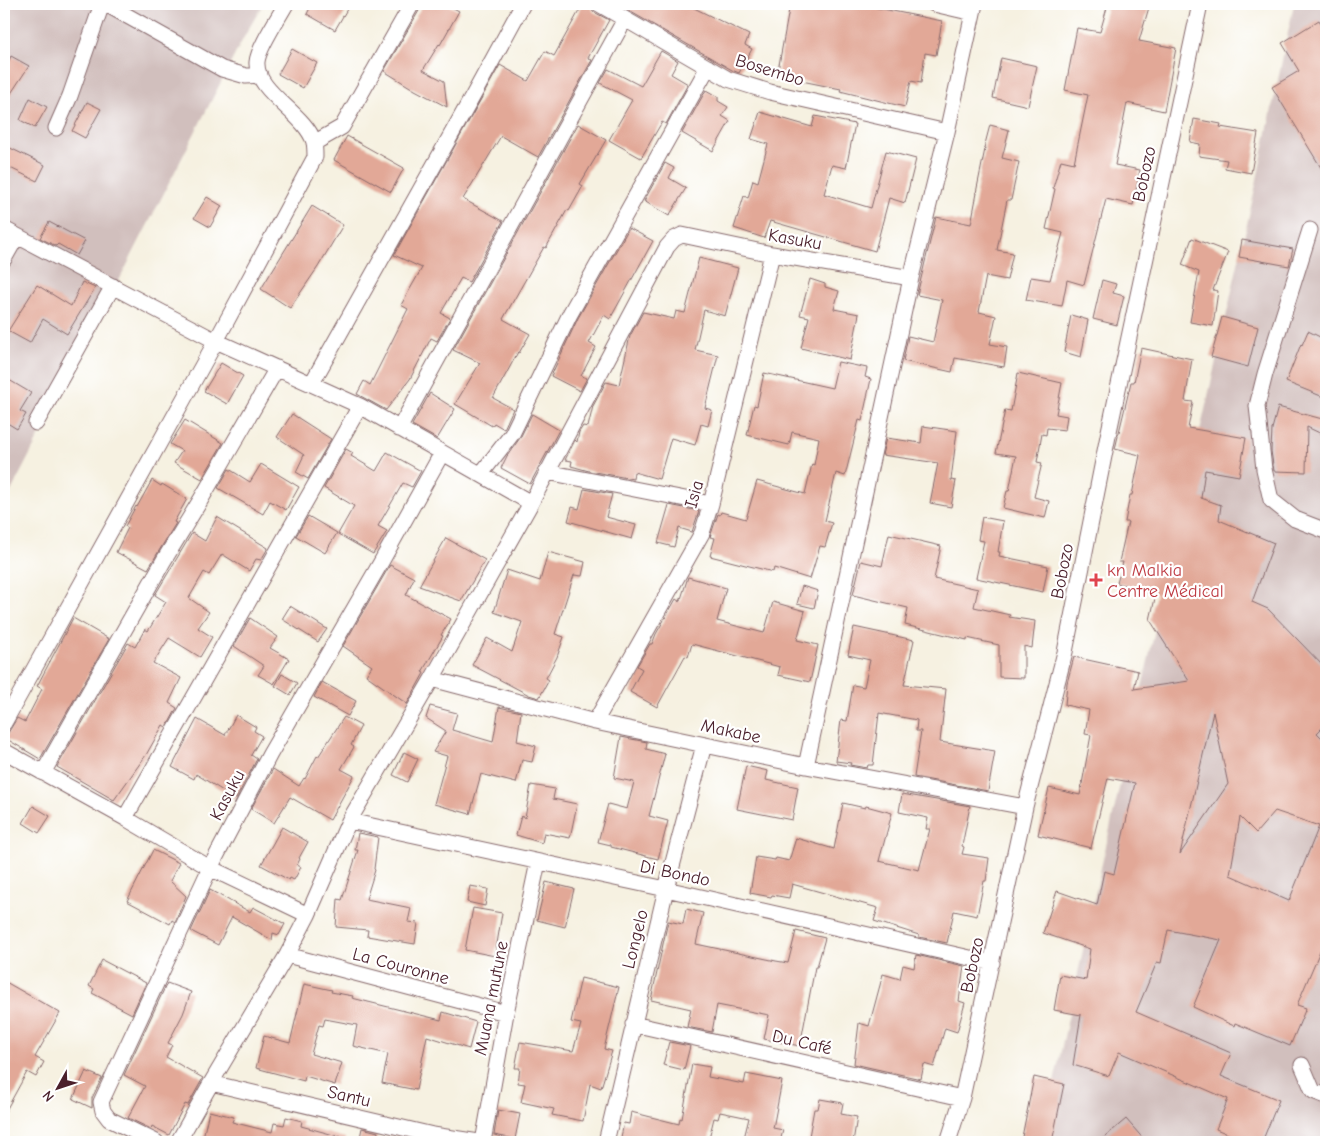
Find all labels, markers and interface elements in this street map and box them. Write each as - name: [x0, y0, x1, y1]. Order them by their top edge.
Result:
- street label: Bosembo: [733, 50, 807, 91]
- street label: Bobozo: [1128, 144, 1161, 204]
- street label: Kasuku: [767, 224, 823, 255]
- street label: Isia: [681, 478, 708, 510]
- street label: Bobozo: [1047, 541, 1078, 601]
- place label: kn Malkia Centre Médical: [1107, 560, 1224, 602]
- marker: kn Malkia Centre Médical: [1089, 573, 1103, 587]
- street label: Makabe: [699, 715, 763, 748]
- street label: Kasuku: [206, 766, 249, 824]
- street label: Di Bondo: [638, 856, 712, 891]
- street label: Longelo: [618, 907, 653, 971]
- street label: Bobozo: [956, 935, 989, 995]
- street label: Muana mutune: [470, 939, 513, 1057]
- street label: La Couronne: [350, 944, 451, 989]
- street label: Du Café: [770, 1025, 834, 1060]
- north arrow: [32, 1064, 82, 1114]
- street label: Santu: [325, 1081, 372, 1112]
- text: N: [39, 1087, 58, 1105]

